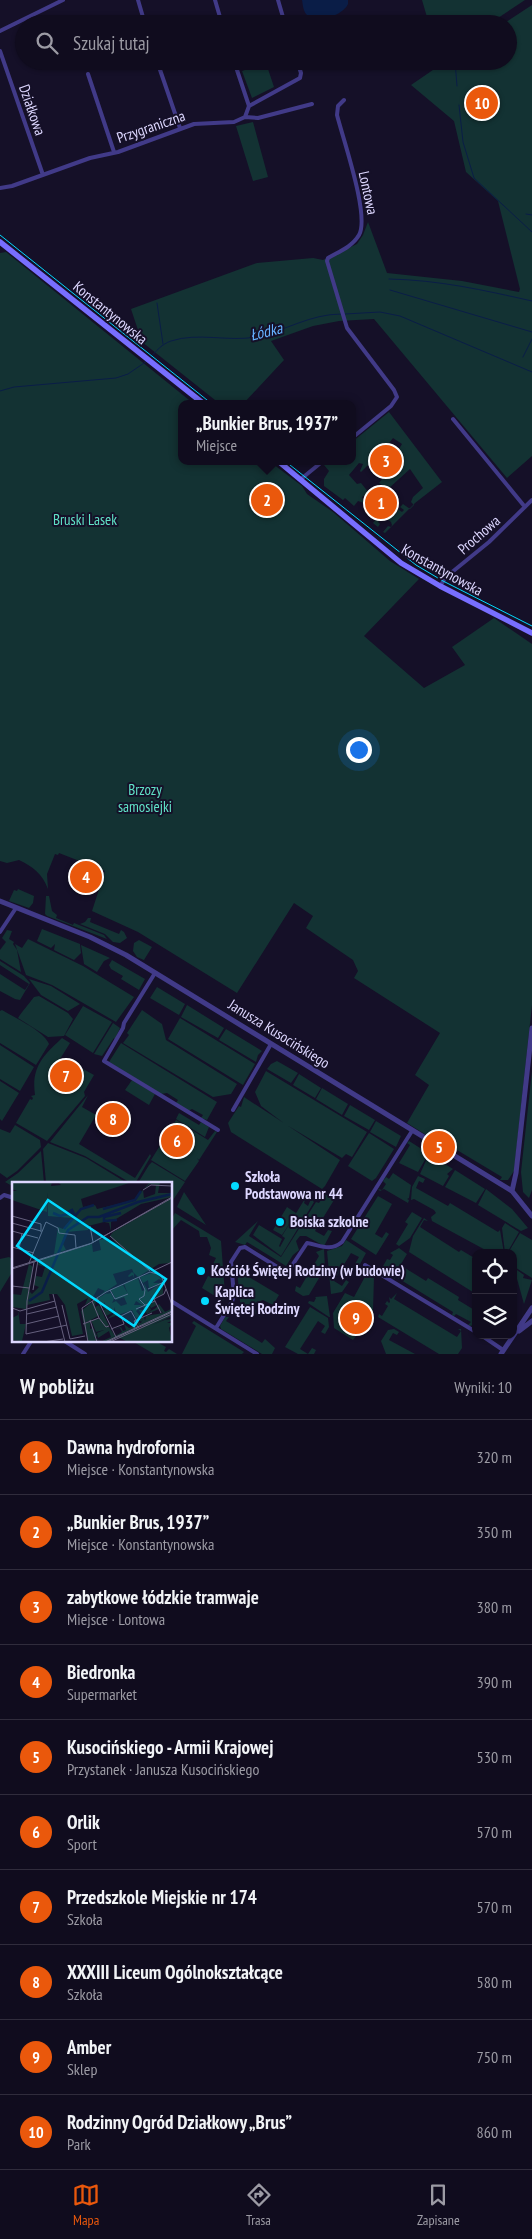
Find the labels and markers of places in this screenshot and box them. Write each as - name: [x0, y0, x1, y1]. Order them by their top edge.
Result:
- pin: 10: [466, 84, 498, 122]
- pin: 3: [370, 442, 402, 480]
- pin: 2: [251, 481, 283, 519]
- pin: 1: [365, 484, 397, 522]
- pin: 4: [70, 858, 102, 896]
- pin: 7: [50, 1057, 82, 1095]
- pin: 8: [97, 1100, 129, 1138]
- pin: 6: [161, 1122, 193, 1160]
- pin: 5: [423, 1128, 455, 1166]
- place label: Szkoła Podstawowa nr 44: [245, 1167, 343, 1203]
- marker: Szkoła Podstawowa nr 44: [229, 1180, 241, 1192]
- place label: Boiska szkolne: [290, 1212, 369, 1231]
- marker: Boiska szkolne: [274, 1216, 286, 1228]
- place label: Kościół Świętej Rodziny (w budowie): [211, 1261, 405, 1280]
- marker: Kościół Świętej Rodziny (w budowie): [195, 1265, 207, 1277]
- place label: Kaplica Świętej Rodziny: [215, 1282, 301, 1318]
- marker: Kaplica Świętej Rodziny: [199, 1295, 211, 1307]
- pin: 9: [340, 1299, 372, 1337]

